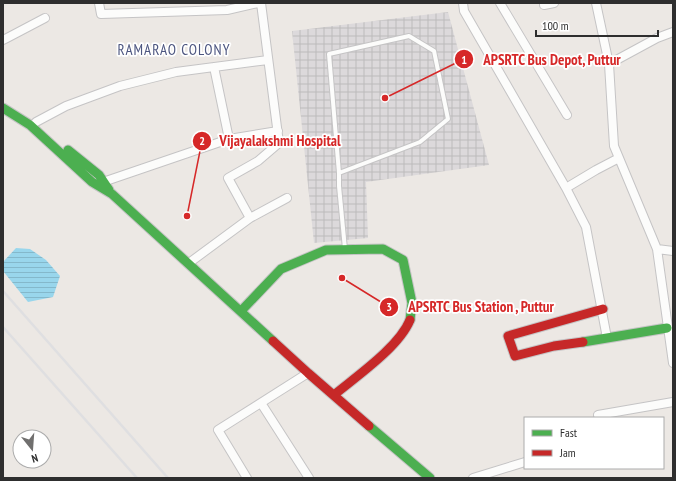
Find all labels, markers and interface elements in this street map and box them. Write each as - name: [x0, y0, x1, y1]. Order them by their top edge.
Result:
- scale bar: [536, 12, 658, 38]
- text: 100 m: [542, 18, 569, 33]
- district label: RAMARAO COLONY: [118, 40, 230, 59]
- callout: APSRTC Bus Depot, Puttur: [454, 46, 629, 73]
- text: APSRTC Bus Depot, Puttur: [482, 50, 621, 69]
- text: 1: [461, 52, 467, 67]
- callout: Vijayalakshmi Hospital: [192, 127, 349, 154]
- text: Vijayalakshmi Hospital: [218, 131, 341, 150]
- text: 2: [199, 133, 205, 148]
- callout: APSRTC Bus Station , Puttur: [379, 293, 563, 320]
- text: APSRTC Bus Station , Puttur: [407, 297, 554, 316]
- text: 3: [386, 299, 392, 314]
- legend: [524, 417, 664, 469]
- text: Fast: [560, 425, 578, 440]
- north arrow: [12, 429, 52, 469]
- text: Jam: [559, 445, 576, 460]
- text: N: [30, 451, 40, 466]

